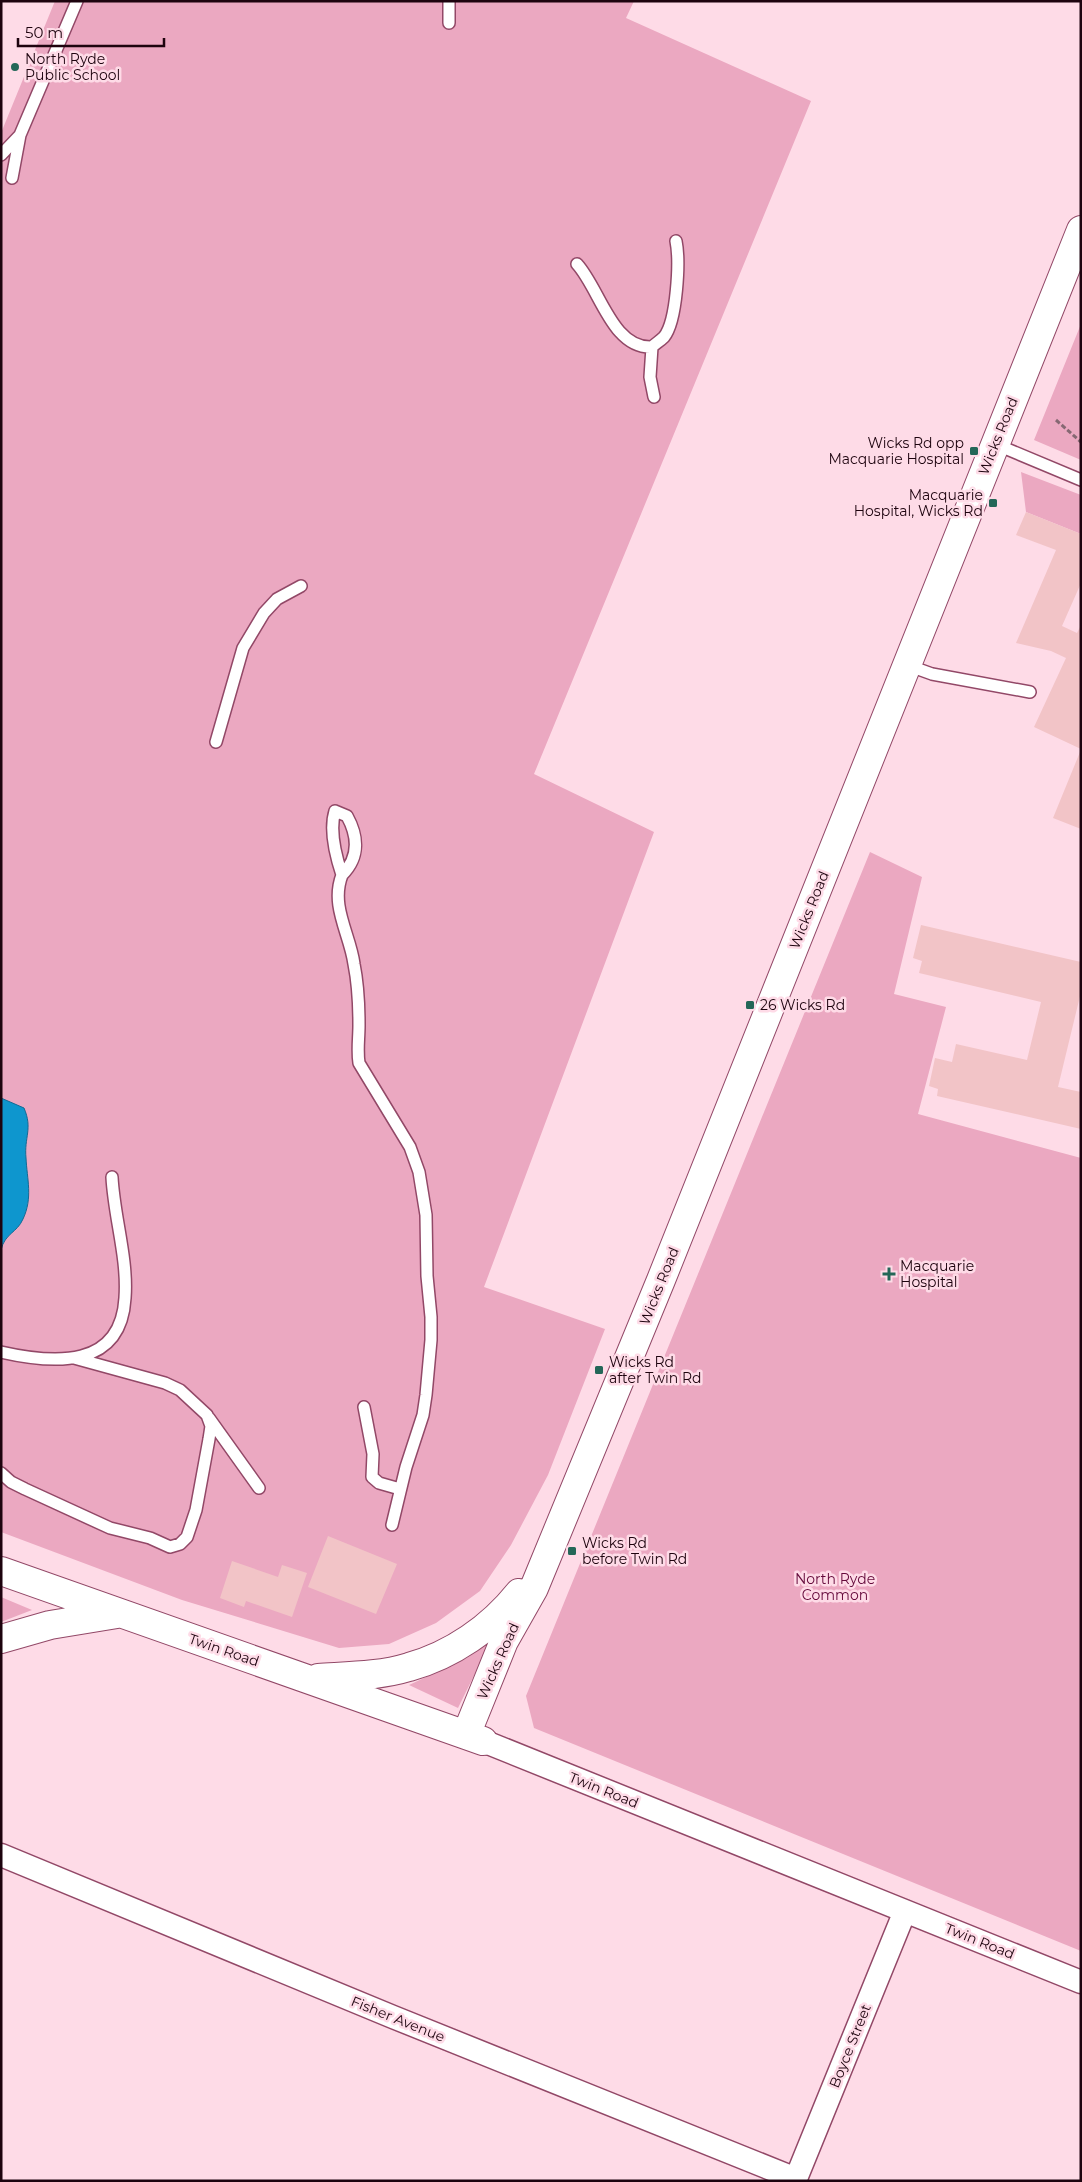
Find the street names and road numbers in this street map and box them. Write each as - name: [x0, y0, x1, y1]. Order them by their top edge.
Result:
- street label: Wicks Road: [974, 395, 1022, 477]
- street label: Wicks Road: [785, 869, 833, 951]
- street label: Wicks Road: [635, 1245, 683, 1327]
- street label: Wicks Road: [473, 1620, 523, 1702]
- street label: Twin Road: [186, 1630, 262, 1670]
- street label: Twin Road: [567, 1768, 641, 1812]
- street label: Twin Road: [943, 1919, 1017, 1963]
- street label: Fisher Avenue: [349, 1992, 447, 2046]
- street label: Boyce Street: [825, 2001, 875, 2091]

